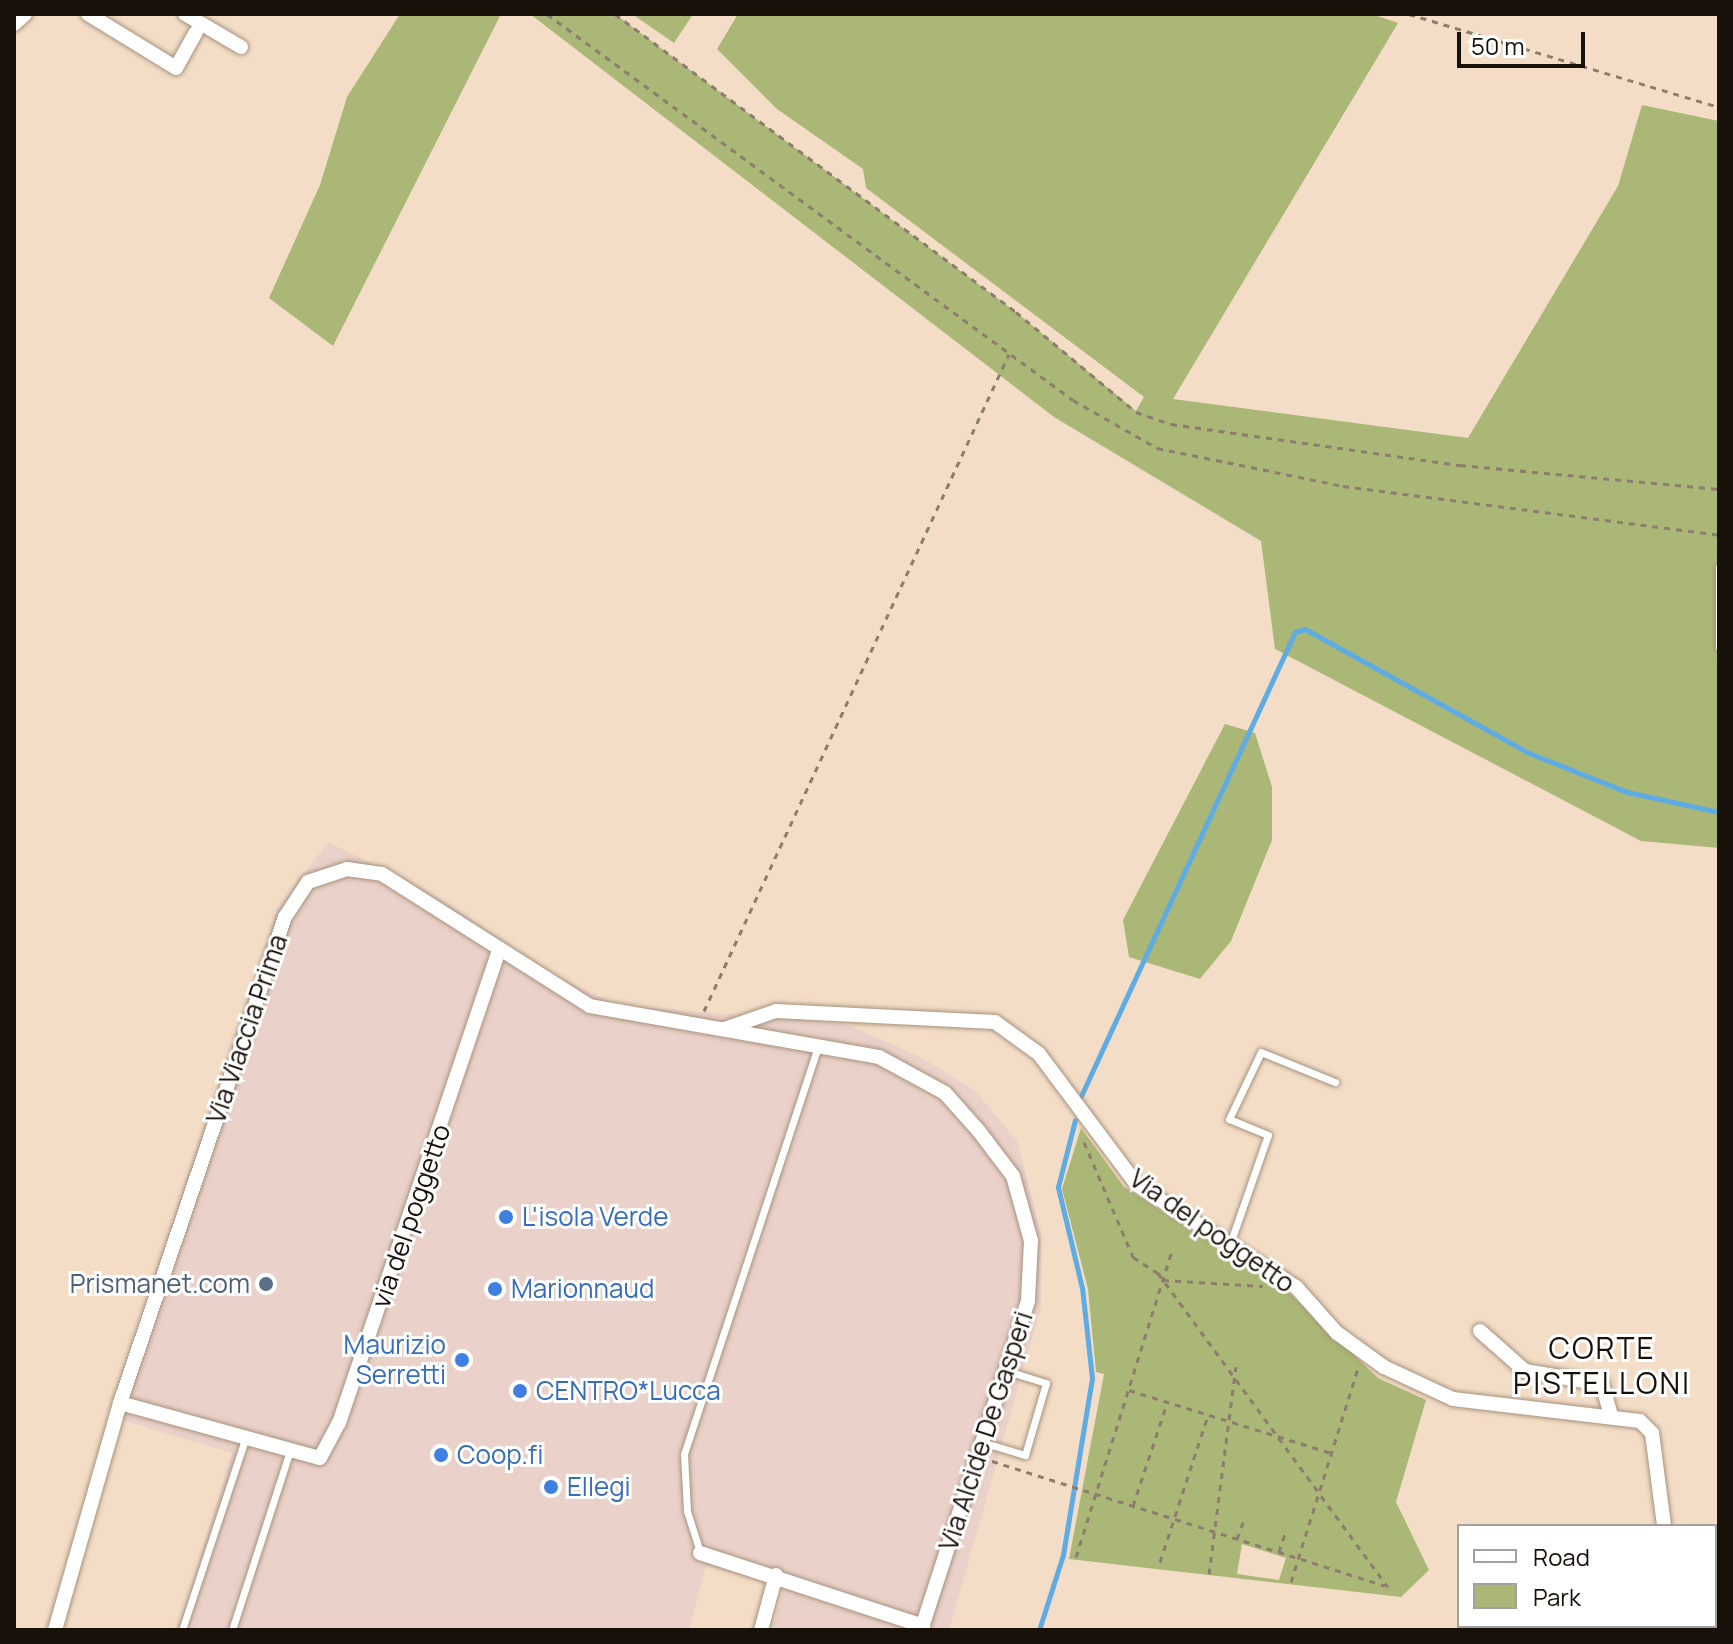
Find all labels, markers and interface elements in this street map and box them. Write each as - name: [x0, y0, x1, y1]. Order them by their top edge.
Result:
- scale bar: [1461, 16, 1589, 66]
- text: 50 m: [1471, 29, 1525, 62]
- street label: Via Viaccia Prima: [200, 930, 294, 1128]
- street label: via del poggetto: [365, 1120, 457, 1312]
- street label: Via del poggetto: [1124, 1163, 1300, 1299]
- place label: L'isola Verde: [522, 1201, 668, 1233]
- marker: L'isola Verde: [497, 1208, 515, 1226]
- place label: Prismanet.com: [70, 1268, 250, 1300]
- place label: Marionnaud: [511, 1273, 654, 1305]
- marker: Prismanet.com: [257, 1275, 275, 1293]
- marker: Marionnaud: [486, 1280, 504, 1298]
- street label: Via Alcide De Gasperi: [933, 1307, 1039, 1555]
- place label: Maurizio Serretti: [344, 1329, 446, 1390]
- district label: CORTE PISTELLONI: [1513, 1330, 1691, 1400]
- marker: Maurizio Serretti: [453, 1351, 471, 1369]
- place label: CENTRO*Lucca: [536, 1375, 721, 1407]
- marker: CENTRO*Lucca: [511, 1382, 529, 1400]
- place label: Coop.fi: [457, 1439, 544, 1471]
- marker: Coop.fi: [432, 1446, 450, 1464]
- place label: Ellegi: [567, 1471, 631, 1503]
- marker: Ellegi: [542, 1478, 560, 1496]
- legend: [1457, 1524, 1717, 1628]
- text: Road: [1533, 1540, 1590, 1573]
- text: Park: [1533, 1580, 1581, 1613]

